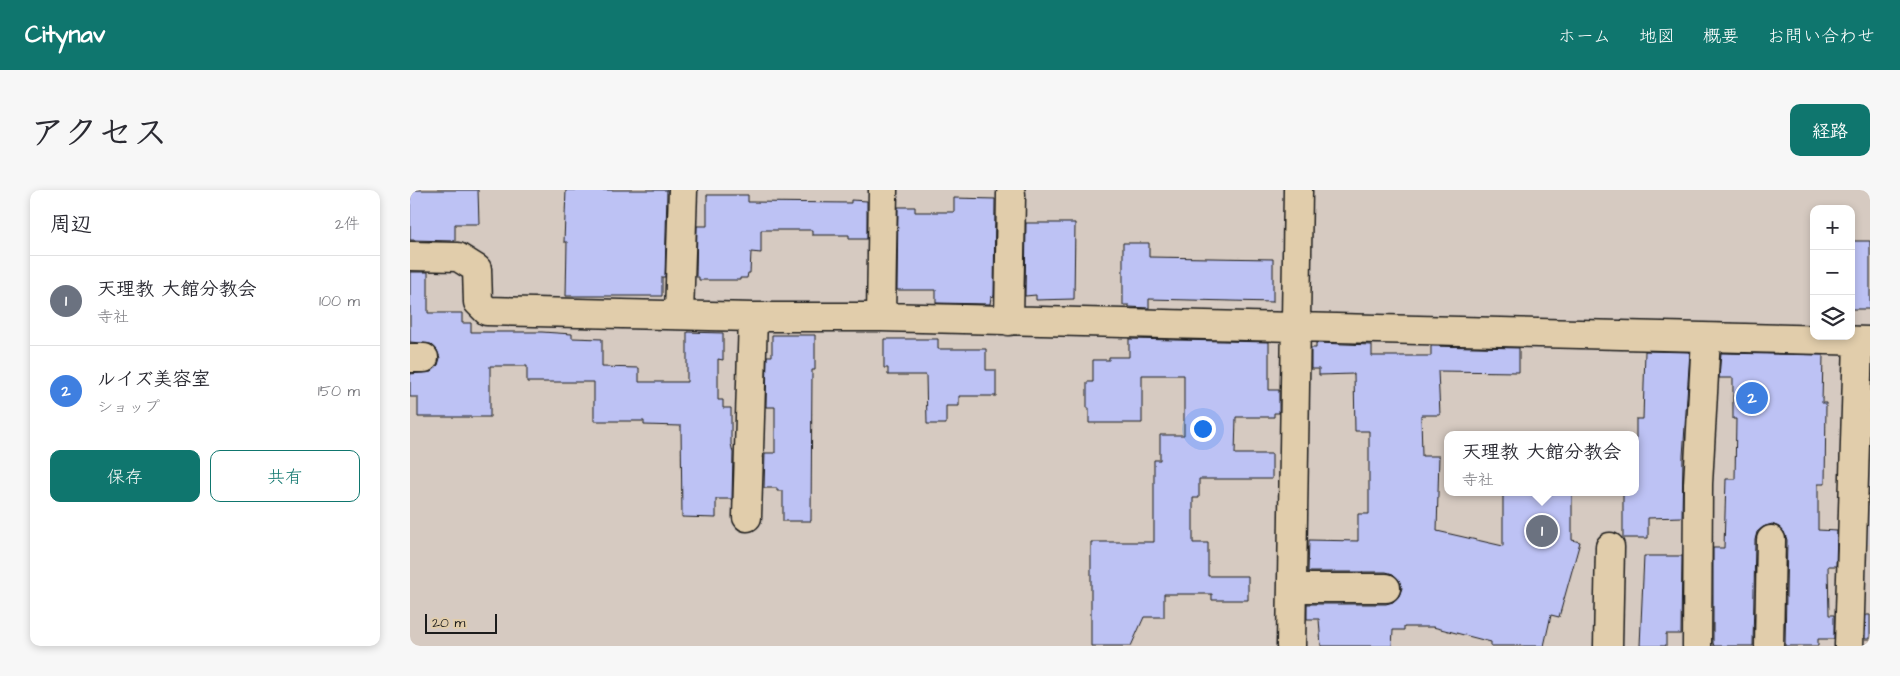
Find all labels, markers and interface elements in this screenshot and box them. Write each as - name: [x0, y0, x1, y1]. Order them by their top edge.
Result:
- text: Citynav: [25, 18, 105, 52]
- text: ホーム: [1558, 24, 1611, 49]
- text: 地図: [1639, 24, 1675, 49]
- text: 概要: [1703, 24, 1739, 49]
- text: お問い合わせ: [1767, 24, 1875, 49]
- button: 経路: [1790, 104, 1870, 156]
- text: アクセス: [30, 109, 168, 158]
- map controls: [1810, 205, 1855, 340]
- button: +: [1810, 205, 1855, 250]
- text: 周辺: [50, 210, 92, 239]
- text: 2件: [335, 213, 360, 235]
- button: −: [1810, 250, 1855, 295]
- text: 天理教 大館分教会: [97, 276, 257, 303]
- text: 1: [65, 290, 67, 312]
- text: 100 m: [319, 290, 360, 312]
- button: layers: [1810, 295, 1855, 340]
- text: 寺社: [97, 306, 129, 328]
- text: ルイズ美容室: [97, 366, 210, 393]
- pin: 2: [1736, 379, 1768, 417]
- text: 2: [61, 380, 71, 402]
- text: 150 m: [318, 380, 360, 402]
- text: ショップ: [97, 396, 160, 418]
- your location: [1190, 416, 1216, 442]
- popup: [1444, 431, 1639, 496]
- text: 天理教 大館分教会: [1462, 439, 1621, 466]
- button: 保存: [50, 450, 200, 502]
- button: 共有: [210, 450, 360, 502]
- text: 寺社: [1462, 469, 1494, 491]
- pin: 1: [1526, 512, 1558, 550]
- scale bar: [425, 611, 498, 634]
- text: 20 m: [432, 613, 465, 633]

